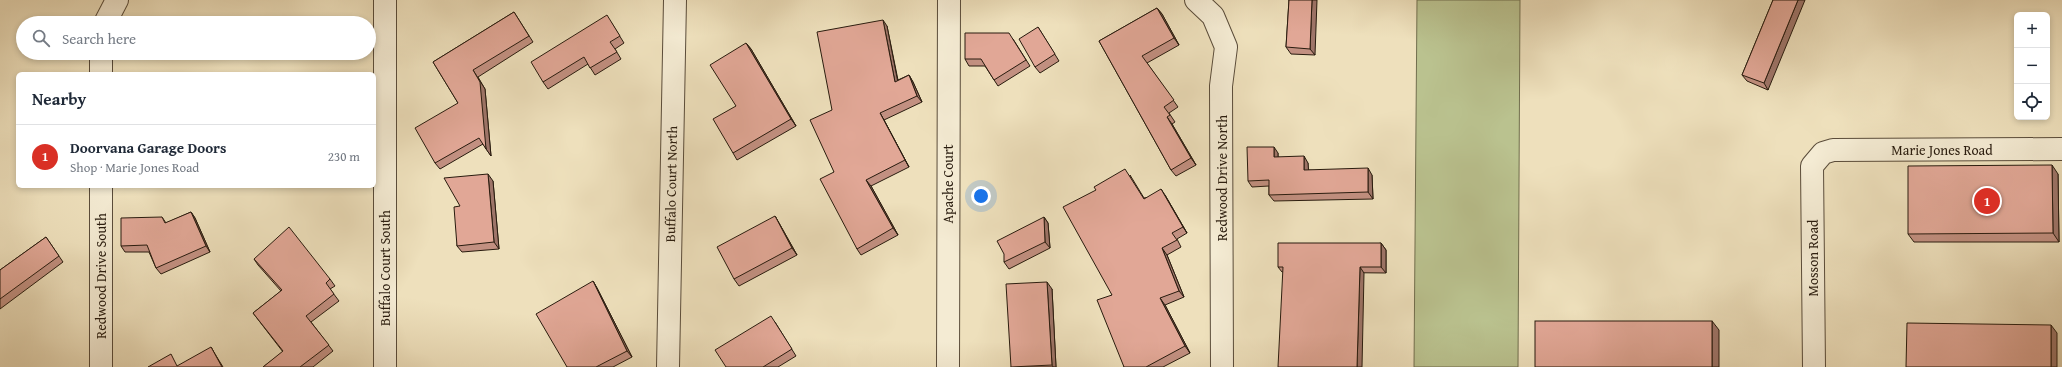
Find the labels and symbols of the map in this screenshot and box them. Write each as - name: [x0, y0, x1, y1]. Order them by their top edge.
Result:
- street label: Redwood Drive North: [1212, 115, 1232, 241]
- street label: Buffalo Court North: [660, 126, 682, 242]
- street label: Marie Jones Road: [1891, 140, 1993, 160]
- street label: Apache Court: [938, 144, 958, 224]
- your location: [971, 186, 991, 206]
- pin: 1: [1974, 186, 2000, 216]
- street label: Buffalo Court South: [375, 210, 395, 326]
- street label: Redwood Drive South: [91, 213, 111, 339]
- street label: Mosson Road: [1803, 219, 1823, 297]

